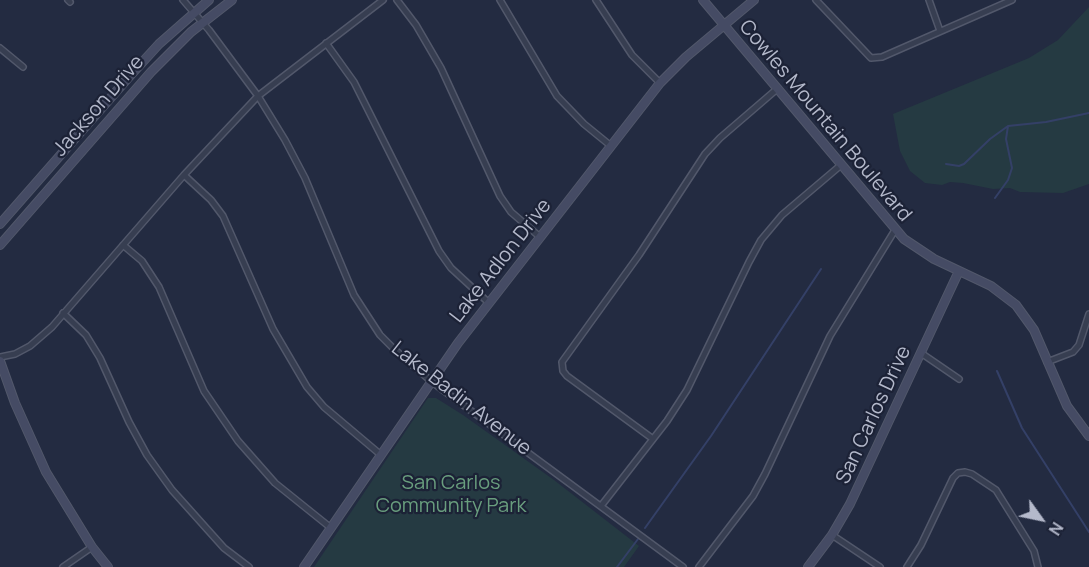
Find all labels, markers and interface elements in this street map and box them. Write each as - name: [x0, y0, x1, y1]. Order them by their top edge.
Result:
- street label: Cowles Mountain Boulevard: [734, 15, 916, 227]
- street label: Jackson Drive: [49, 51, 149, 161]
- street label: Lake Adlon Drive: [445, 194, 557, 328]
- street label: Lake Badin Avenue: [386, 337, 536, 461]
- street label: San Carlos Drive: [832, 342, 916, 488]
- park label: San Carlos Community Park: [376, 471, 526, 518]
- north arrow: [1011, 489, 1071, 549]
- text: N: [1044, 518, 1068, 540]

